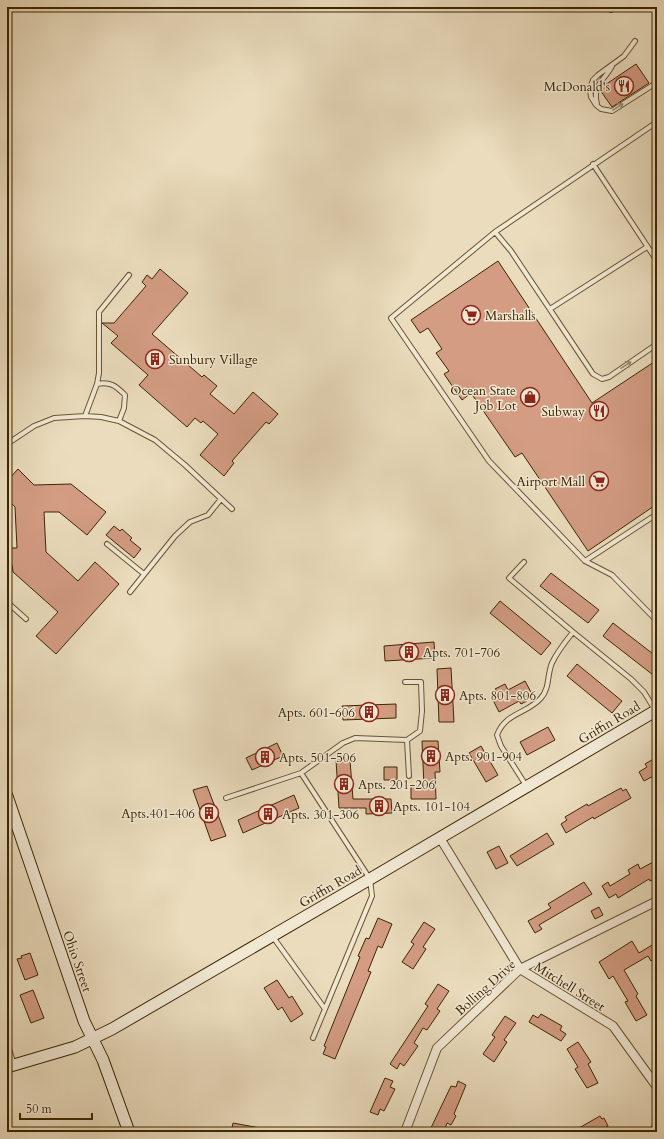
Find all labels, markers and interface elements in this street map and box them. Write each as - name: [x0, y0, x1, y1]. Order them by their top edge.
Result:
- restaurant icon: McDonald's: [613, 75, 635, 97]
- place label: McDonald's: [544, 78, 610, 96]
- one-way arrow: [612, 103, 623, 111]
- supermarket icon: Marshalls: [460, 304, 482, 326]
- place label: Marshalls: [485, 307, 536, 325]
- building icon: Sunbury Village: [144, 348, 166, 370]
- place label: Sunbury Village: [169, 351, 258, 369]
- one-way arrow: [620, 361, 631, 369]
- place label: Ocean State Job Lot: [450, 382, 516, 415]
- shop icon: Ocean State Job Lot: [519, 386, 541, 408]
- restaurant icon: Subway: [588, 400, 610, 422]
- place label: Subway: [541, 403, 585, 421]
- supermarket icon: Airport Mall: [588, 470, 610, 492]
- place label: Airport Mall: [517, 473, 586, 491]
- building icon: Apts. 701-706: [398, 641, 420, 663]
- place label: Apts. 701-706: [423, 644, 501, 662]
- building icon: Apts. 801-806: [434, 684, 456, 706]
- place label: Apts. 801-806: [459, 687, 537, 705]
- street label: Griffin Road: [575, 697, 644, 748]
- building icon: Apts. 601-606: [358, 701, 380, 723]
- place label: Apts. 601-606: [278, 704, 355, 722]
- building icon: Apts. 901-904: [420, 745, 442, 767]
- building icon: Apts. 501-506: [254, 746, 276, 768]
- place label: Apts. 901-904: [445, 748, 523, 766]
- place label: Apts. 501-506: [279, 749, 357, 767]
- building icon: Apts. 201-206: [333, 773, 355, 795]
- place label: Apts. 201-206: [358, 776, 436, 794]
- building icon: Apts. 101-104: [368, 795, 390, 817]
- place label: Apts. 101-104: [393, 798, 471, 816]
- building icon: Apts.401-406: [198, 802, 220, 824]
- building icon: Apts. 301-306: [257, 803, 279, 825]
- place label: Apts.401-406: [121, 805, 195, 823]
- place label: Apts. 301-306: [282, 806, 360, 824]
- street label: Griffin Road: [296, 862, 365, 912]
- street label: Ohio Street: [58, 928, 96, 994]
- street label: Bolling Drive: [452, 956, 520, 1020]
- street label: Mitchell Street: [531, 958, 608, 1016]
- scale bar: [20, 1095, 92, 1121]
- text: 50 m: [26, 1101, 53, 1117]

